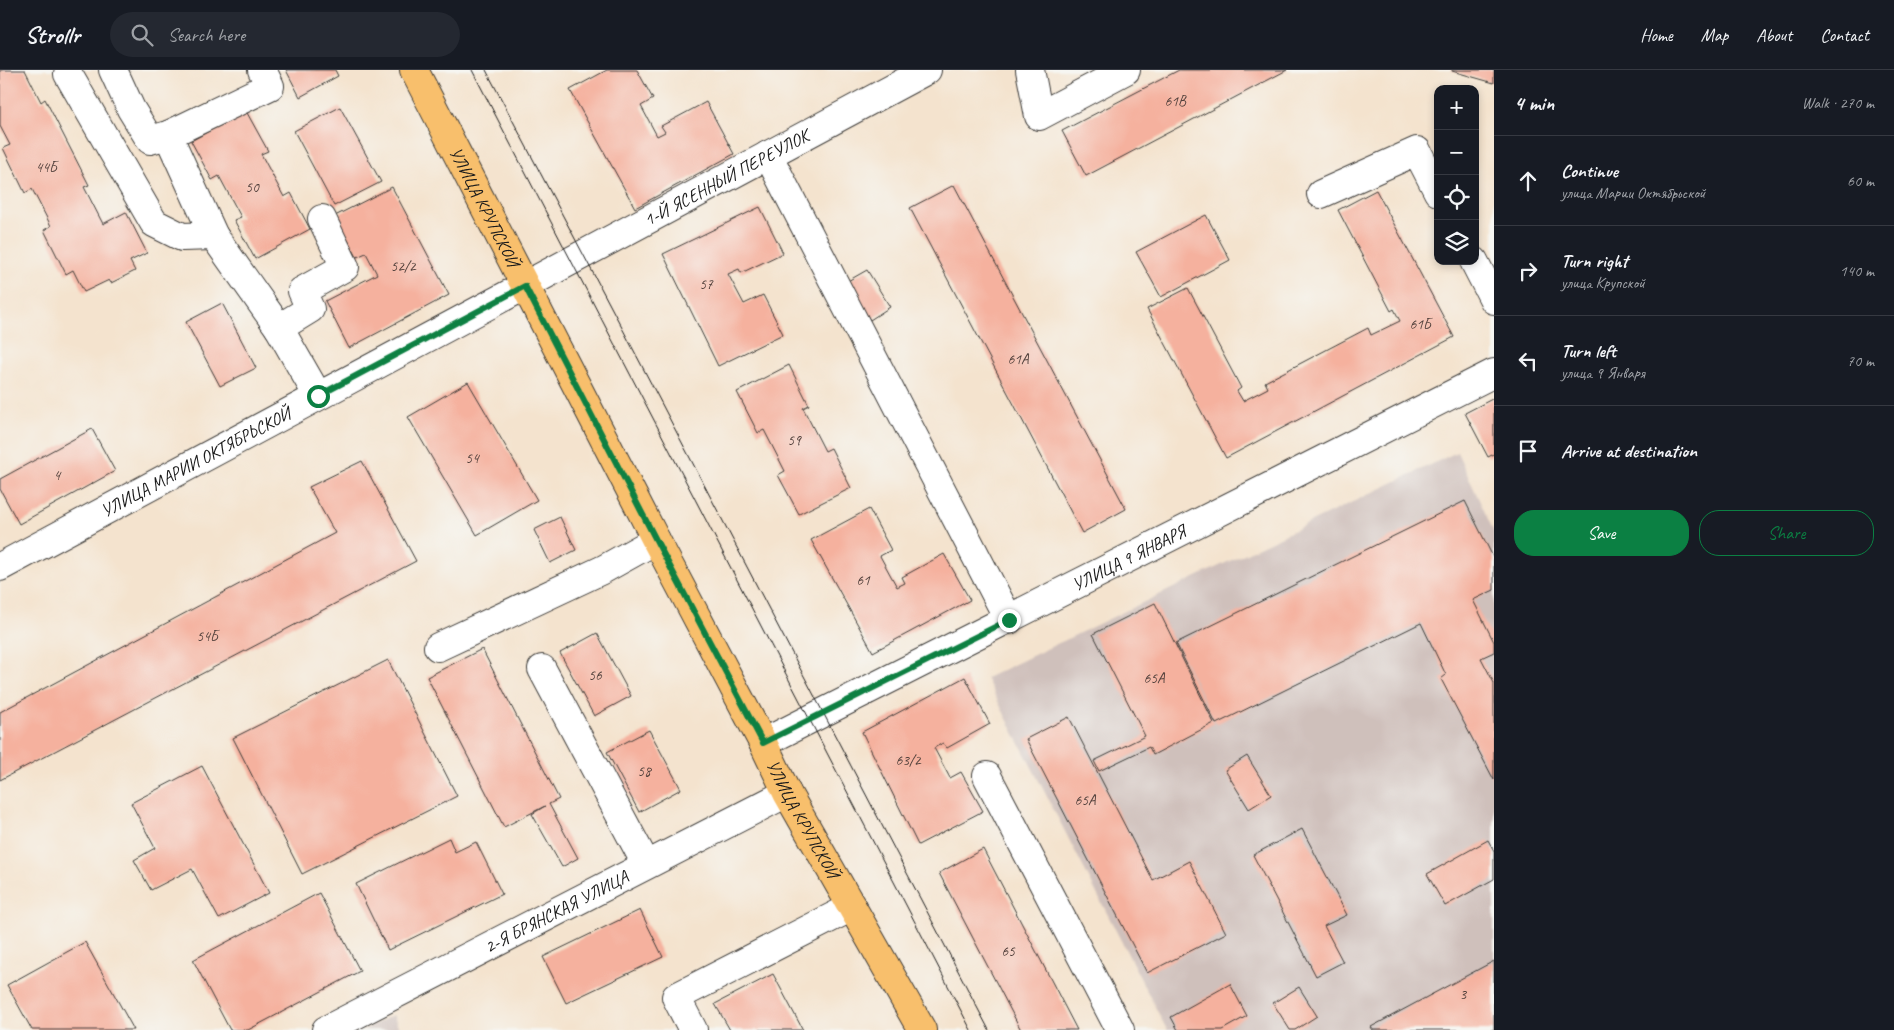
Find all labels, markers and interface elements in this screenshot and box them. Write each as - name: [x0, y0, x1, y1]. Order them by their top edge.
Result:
- search box: [110, 12, 460, 57]
- text: Strollr: [25, 20, 80, 50]
- icon: search: [128, 21, 156, 49]
- text: Search here: [168, 23, 245, 47]
- text: Home: [1640, 24, 1673, 46]
- text: Map: [1701, 24, 1728, 46]
- text: About: [1756, 24, 1792, 46]
- text: Contact: [1820, 24, 1869, 46]
- map controls: [1434, 85, 1479, 265]
- button: +: [1434, 85, 1479, 130]
- text: 4 min: [1514, 90, 1554, 116]
- house number: 61В: [1164, 92, 1187, 111]
- text: Walk · 270 m: [1802, 93, 1874, 113]
- street label: 1-Й ЯСЕННЫЙ ПЕРЕУЛОК: [640, 123, 816, 231]
- button: −: [1434, 130, 1479, 175]
- street label: УЛИЦА КРУПСКОЙ: [445, 143, 526, 273]
- house number: 44Б: [35, 158, 59, 177]
- text: Continue: [1561, 159, 1618, 183]
- icon: ahead: [1514, 167, 1542, 195]
- text: 60 m: [1847, 171, 1874, 191]
- button: locate: [1434, 175, 1479, 220]
- house number: 50: [245, 178, 260, 197]
- text: улица Марии Октябрьской: [1561, 183, 1705, 203]
- button: layers: [1434, 220, 1479, 265]
- text: Turn right: [1561, 249, 1628, 273]
- house number: 52/2: [390, 257, 417, 276]
- icon: right: [1514, 257, 1542, 285]
- text: 140 m: [1840, 261, 1874, 281]
- text: улица Крупской: [1561, 273, 1645, 293]
- house number: 57: [699, 275, 714, 294]
- house number: 61Б: [1409, 315, 1433, 334]
- text: Turn left: [1561, 339, 1616, 363]
- icon: left: [1514, 347, 1542, 375]
- house number: 61А: [1007, 350, 1030, 369]
- text: 70 m: [1847, 351, 1874, 371]
- text: улица 9 Января: [1561, 363, 1645, 383]
- route start: [307, 385, 330, 408]
- street label: УЛИЦА МАРИИ ОКТЯБРЬСКОЙ: [97, 401, 297, 522]
- house number: 59: [787, 431, 802, 450]
- icon: arrive: [1514, 437, 1542, 465]
- text: Arrive at destination: [1561, 439, 1697, 463]
- house number: 54: [465, 449, 480, 468]
- house number: 4: [54, 466, 62, 485]
- button: Save: [1514, 510, 1689, 556]
- button: Share: [1699, 510, 1874, 556]
- street label: УЛИЦА 9 ЯНВАРЯ: [1068, 519, 1191, 596]
- house number: 61: [856, 571, 871, 590]
- route end: [998, 609, 1021, 632]
- house number: 54Б: [196, 627, 220, 646]
- house number: 56: [588, 666, 603, 685]
- house number: 65А: [1143, 669, 1166, 688]
- house number: 63/2: [895, 751, 922, 770]
- street label: УЛИЦА КРУПСКОЙ: [762, 756, 845, 884]
- house number: 58: [637, 762, 652, 781]
- house number: 65А: [1074, 791, 1097, 810]
- street label: 2-Я БРЯНСКАЯ УЛИЦА: [481, 865, 633, 958]
- house number: 65: [1001, 942, 1016, 961]
- house number: 3: [1460, 985, 1468, 1004]

